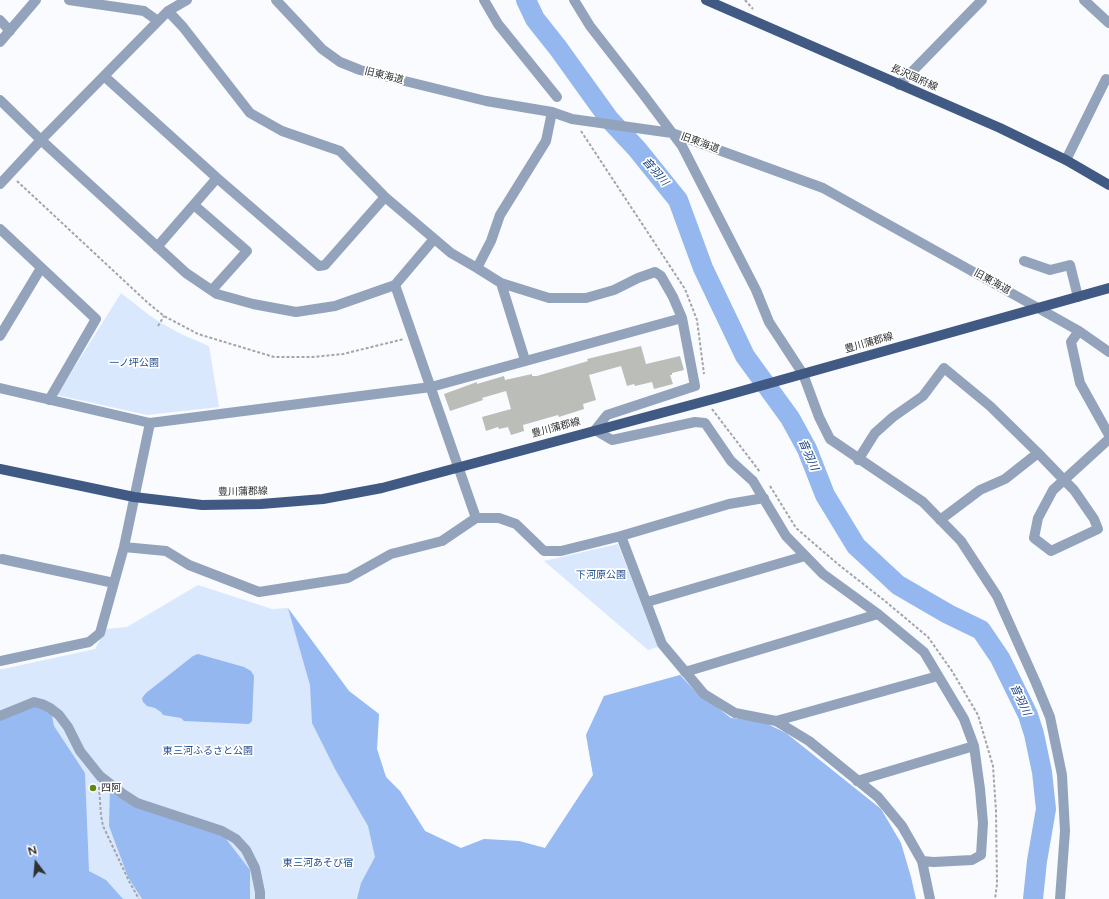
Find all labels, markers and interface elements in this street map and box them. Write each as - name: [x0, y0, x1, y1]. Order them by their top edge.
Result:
- street label: 長沢国府線: [889, 62, 939, 94]
- street label: 旧東海道: [363, 65, 405, 87]
- street label: 旧東海道: [679, 131, 721, 155]
- water label: 音羽川: [639, 155, 671, 189]
- street label: 旧東海道: [972, 267, 1012, 297]
- street label: 豊川蒲郡線: [843, 330, 895, 356]
- park label: 一ノ坪公園: [109, 357, 159, 369]
- street label: 豊川蒲郡線: [530, 416, 582, 440]
- water label: 音羽川: [795, 437, 821, 473]
- street label: 豊川蒲郡線: [218, 486, 268, 498]
- park label: 下河原公園: [576, 569, 626, 581]
- water label: 音羽川: [1007, 682, 1033, 718]
- park label: 東三河ふるさと公園: [163, 745, 253, 757]
- place label: 四阿: [101, 782, 121, 794]
- marker: 四阿: [88, 783, 98, 793]
- north arrow: [16, 843, 56, 883]
- text: N: [27, 844, 39, 858]
- park label: 東三河あそび宿: [283, 857, 353, 869]

